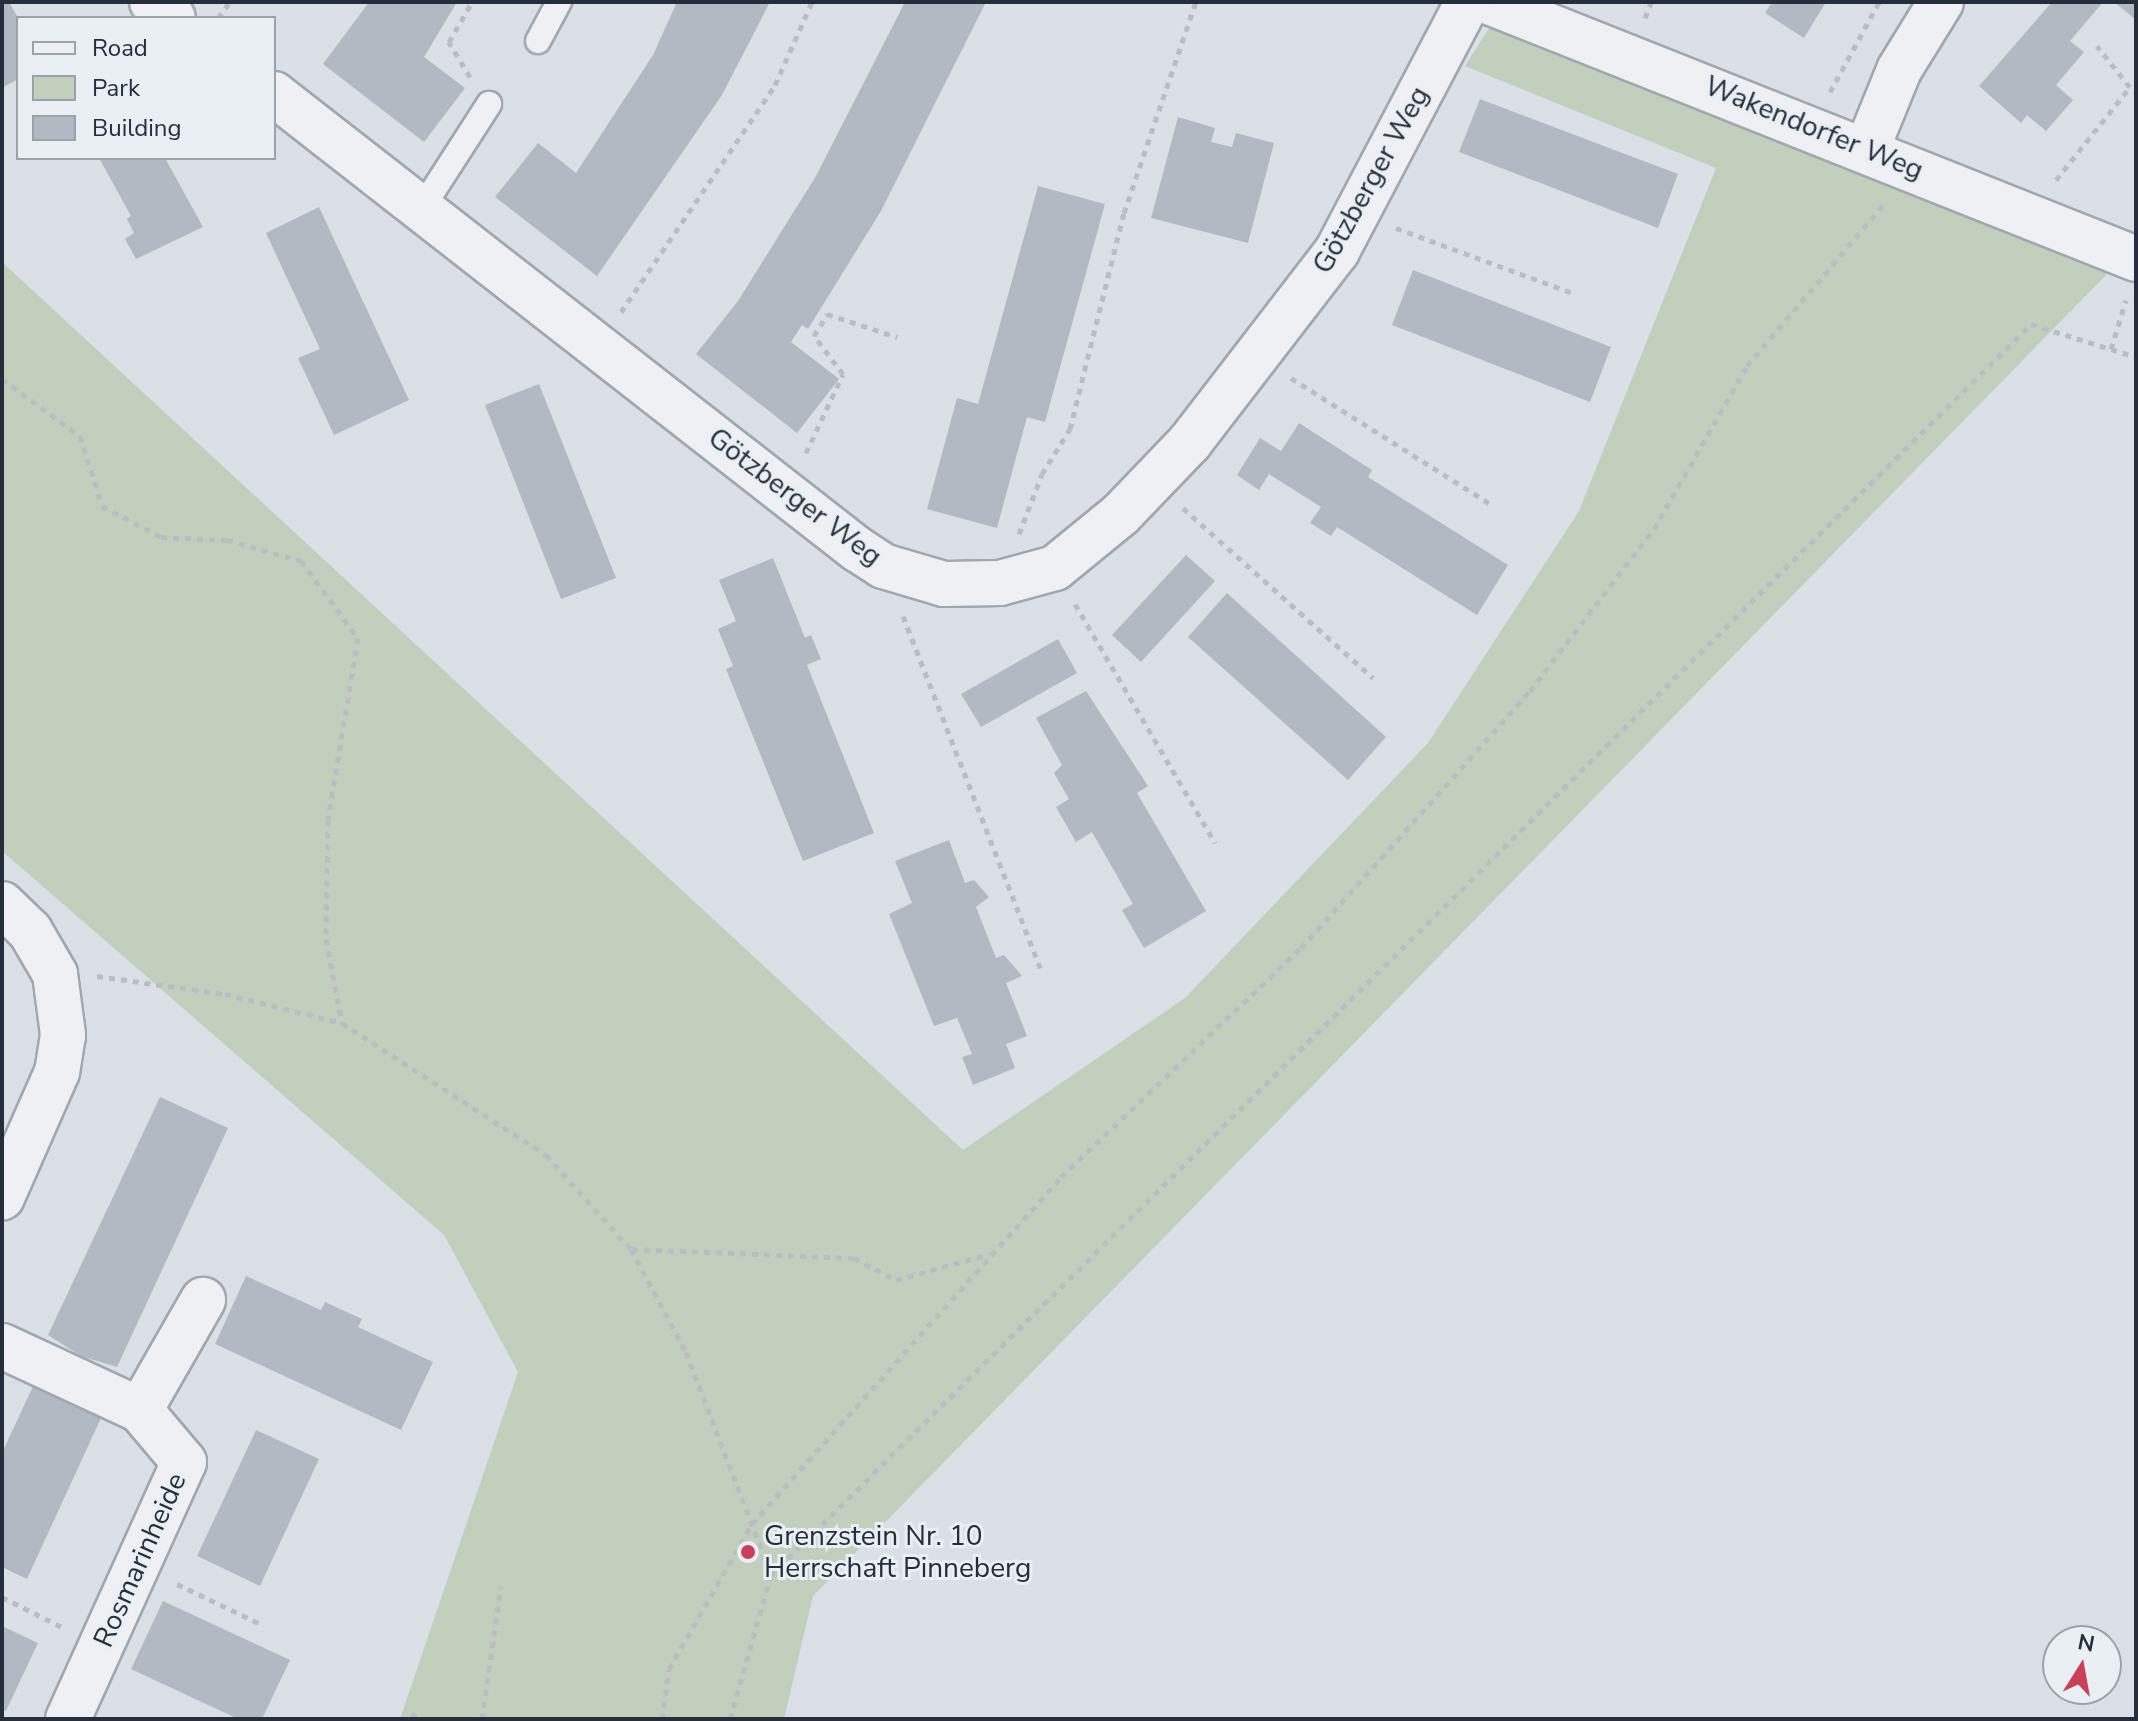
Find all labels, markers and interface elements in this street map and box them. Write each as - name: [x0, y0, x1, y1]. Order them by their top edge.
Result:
- legend: [16, 16, 276, 160]
- text: Road: [92, 32, 148, 64]
- street label: Wakendorfer Weg: [1700, 69, 1928, 187]
- text: Park: [92, 72, 140, 104]
- street label: Götzberger Weg: [1306, 81, 1436, 279]
- text: Building: [92, 112, 182, 144]
- street label: Götzberger Weg: [702, 421, 888, 573]
- street label: Rosmarinheide: [87, 1468, 193, 1652]
- place label: Grenzstein Nr. 10 Herrschaft Pinneberg: [764, 1519, 1031, 1585]
- marker: Grenzstein Nr. 10 Herrschaft Pinneberg: [739, 1543, 757, 1561]
- north arrow: [2042, 1625, 2122, 1705]
- text: N: [2075, 1627, 2097, 1660]

